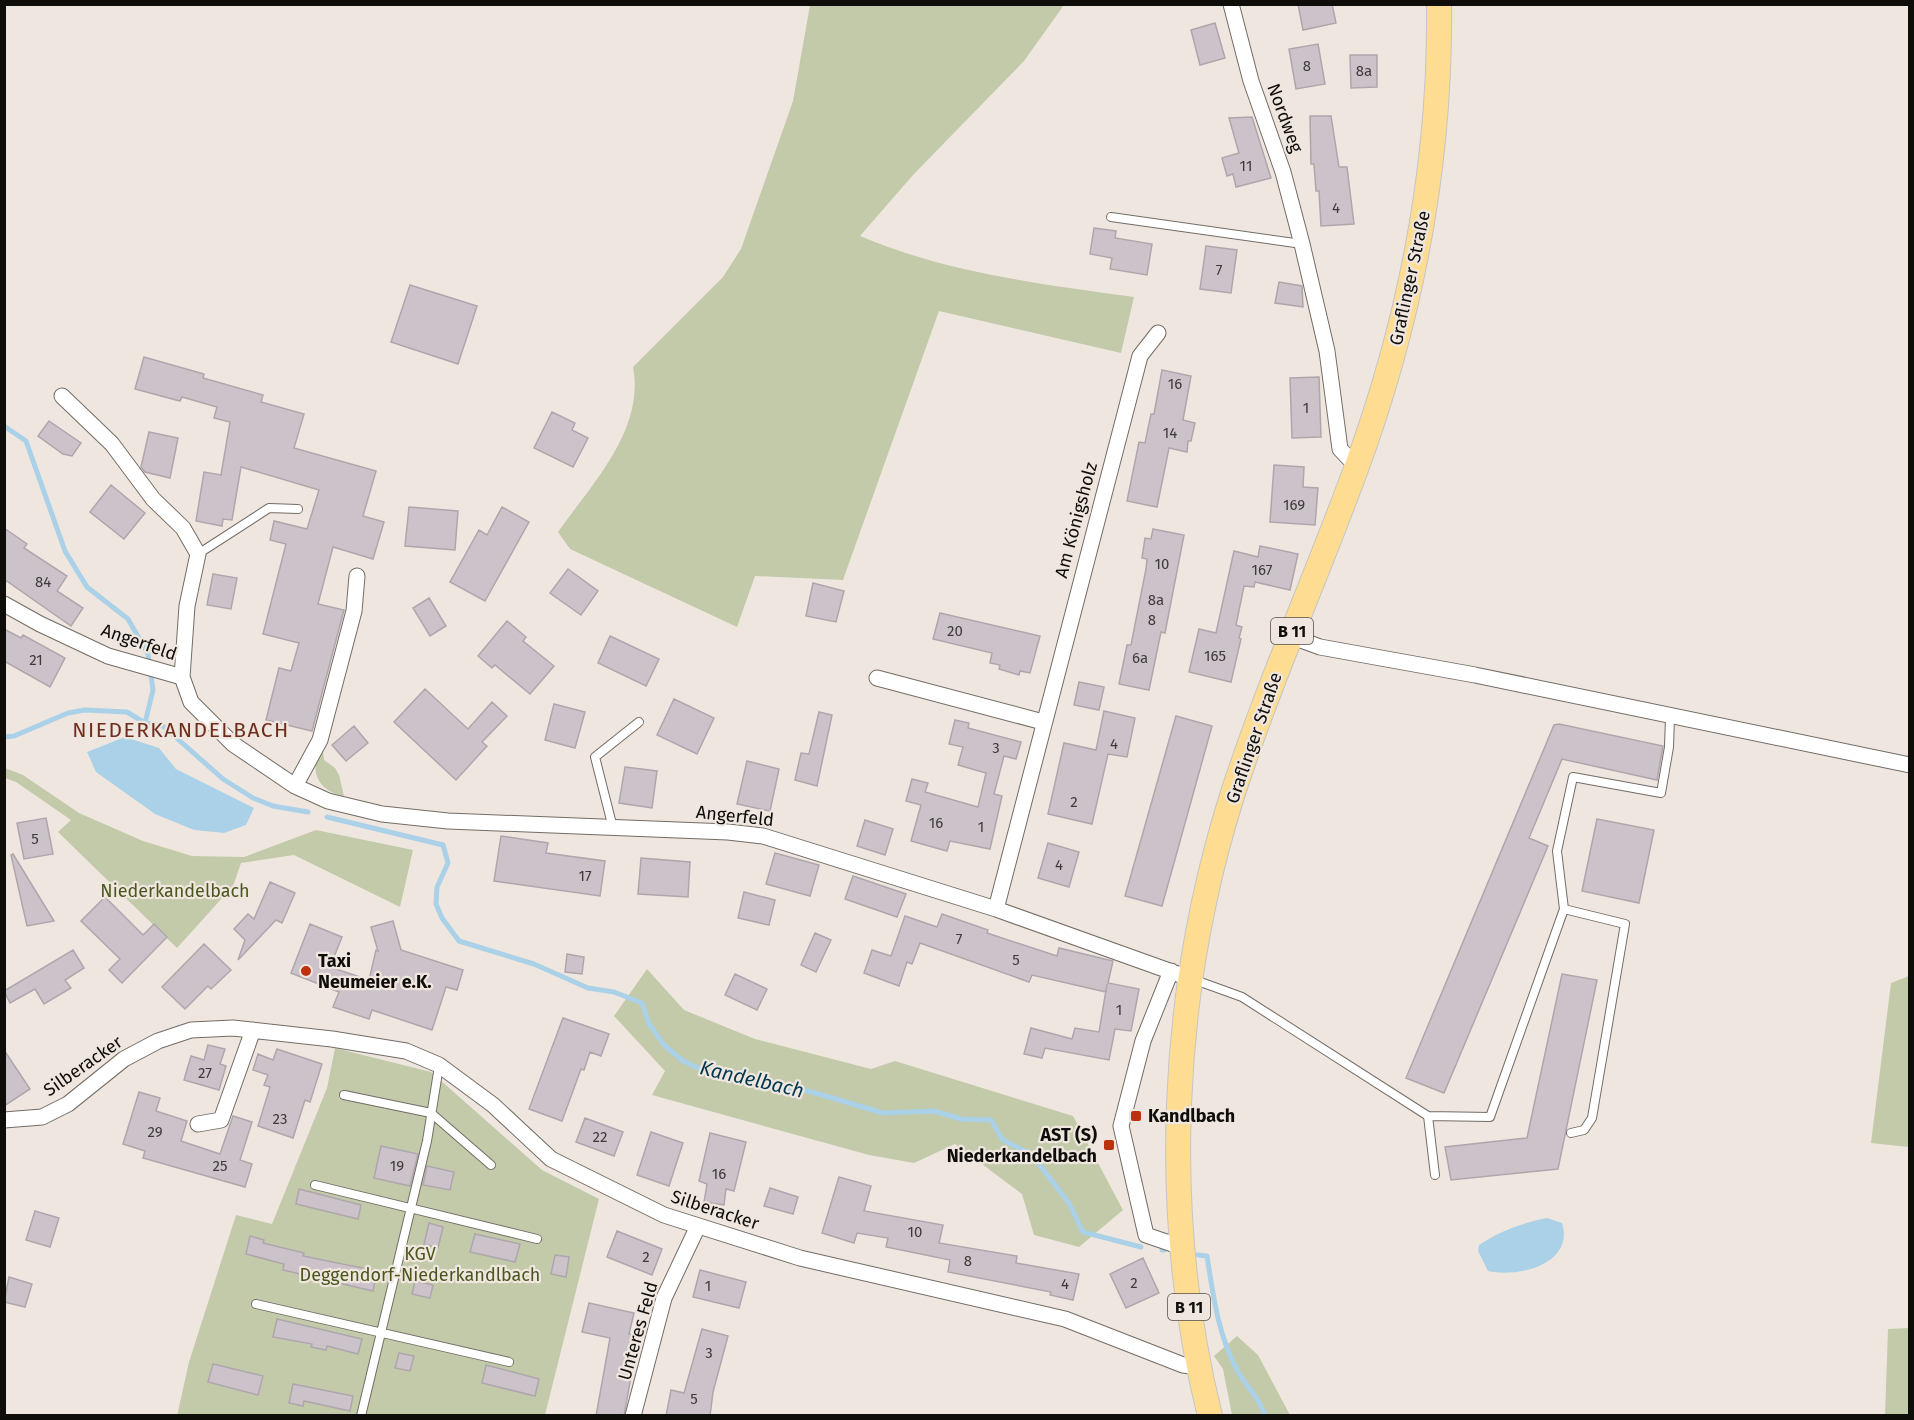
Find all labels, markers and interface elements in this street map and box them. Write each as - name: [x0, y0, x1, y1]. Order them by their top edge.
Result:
- house number: 8: [1303, 57, 1311, 75]
- house number: 8a: [1356, 62, 1372, 80]
- street label: Nordweg: [1262, 80, 1308, 156]
- house number: 11: [1240, 157, 1252, 175]
- house number: 4: [1332, 199, 1340, 217]
- street label: Graflinger Straße: [1385, 209, 1435, 347]
- house number: 7: [1216, 261, 1223, 279]
- house number: 16: [1168, 375, 1182, 393]
- house number: 1: [1303, 399, 1309, 417]
- house number: 14: [1163, 424, 1177, 442]
- street label: Am Königsholz: [1050, 460, 1102, 580]
- house number: 169: [1283, 496, 1305, 514]
- house number: 10: [1155, 555, 1169, 573]
- house number: 167: [1252, 561, 1273, 579]
- house number: 84: [35, 573, 51, 591]
- house number: 8a: [1148, 591, 1164, 609]
- house number: 8: [1148, 611, 1156, 629]
- road number: B 11: [1271, 618, 1313, 644]
- street label: Angerfeld: [98, 619, 180, 665]
- house number: 20: [947, 622, 963, 640]
- house number: 165: [1204, 647, 1226, 665]
- house number: 6a: [1132, 649, 1148, 667]
- house number: 21: [29, 651, 43, 669]
- street label: Graflinger Straße: [1221, 670, 1287, 806]
- district label: NIEDERKANDELBACH: [72, 717, 290, 743]
- house number: 4: [1110, 735, 1118, 753]
- house number: 3: [992, 739, 1000, 757]
- house number: 2: [1070, 793, 1078, 811]
- street label: Angerfeld: [695, 801, 775, 831]
- house number: 16: [929, 814, 943, 832]
- house number: 1: [978, 818, 984, 836]
- house number: 5: [31, 830, 39, 848]
- house number: 4: [1055, 856, 1063, 874]
- house number: 17: [578, 867, 592, 885]
- park label: Niederkandelbach: [100, 880, 250, 902]
- house number: 7: [956, 930, 963, 948]
- place label: Taxi Neumeier e.K.: [318, 950, 432, 993]
- house number: 5: [1012, 951, 1020, 969]
- marker: Taxi Neumeier e.K.: [299, 964, 313, 978]
- house number: 1: [1116, 1001, 1122, 1019]
- street label: Silberacker: [39, 1031, 127, 1101]
- water label: Kandelbach: [698, 1055, 806, 1103]
- house number: 27: [198, 1064, 212, 1082]
- place label: Kandlbach: [1148, 1105, 1235, 1127]
- marker: Kandlbach: [1129, 1109, 1143, 1123]
- house number: 23: [273, 1110, 287, 1128]
- house number: 29: [147, 1123, 163, 1141]
- place label: AST (S) Niederkandelbach: [947, 1124, 1097, 1167]
- house number: 22: [593, 1128, 607, 1146]
- marker: AST (S) Niederkandelbach: [1102, 1138, 1116, 1152]
- house number: 25: [213, 1157, 227, 1175]
- house number: 19: [390, 1157, 404, 1175]
- house number: 16: [712, 1165, 726, 1183]
- street label: Silberacker: [668, 1185, 762, 1235]
- house number: 10: [908, 1223, 922, 1241]
- park label: KGV Deggendorf-Niederkandlbach: [300, 1243, 540, 1286]
- house number: 2: [642, 1248, 650, 1266]
- house number: 8: [964, 1252, 972, 1270]
- house number: 2: [1130, 1274, 1138, 1292]
- house number: 4: [1061, 1275, 1069, 1293]
- house number: 1: [705, 1277, 711, 1295]
- street label: Unteres Feld: [613, 1279, 663, 1383]
- road number: B 11: [1168, 1294, 1210, 1320]
- house number: 3: [705, 1344, 713, 1362]
- house number: 5: [690, 1390, 698, 1408]

